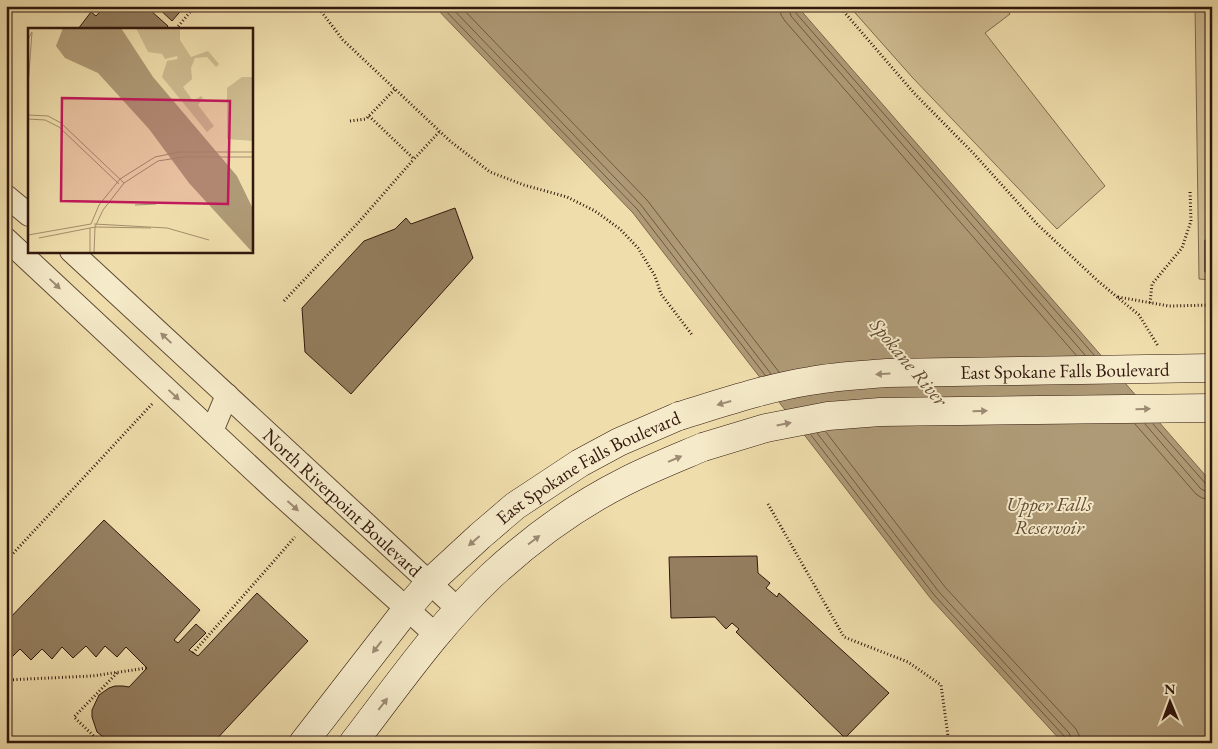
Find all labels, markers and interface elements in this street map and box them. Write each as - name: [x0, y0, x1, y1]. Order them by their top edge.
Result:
- inset map: [28, 28, 252, 252]
- one-way arrow: [49, 278, 61, 290]
- water label: Spokane River: [864, 312, 954, 413]
- one-way arrow: [160, 333, 173, 344]
- street label: East Spokane Falls Boulevard: [960, 356, 1170, 384]
- one-way arrow: [875, 370, 891, 378]
- one-way arrow: [167, 389, 179, 401]
- one-way arrow: [716, 399, 731, 407]
- street label: East Spokane Falls Boulevard: [490, 404, 684, 530]
- one-way arrow: [1135, 404, 1151, 412]
- one-way arrow: [973, 407, 989, 415]
- one-way arrow: [776, 420, 792, 428]
- street label: North Riverpoint Boulevard: [258, 422, 428, 582]
- one-way arrow: [668, 455, 682, 463]
- water label: Upper Falls Reservoir: [1006, 491, 1092, 540]
- one-way arrow: [286, 500, 298, 512]
- one-way arrow: [468, 535, 481, 546]
- one-way arrow: [527, 535, 540, 546]
- one-way arrow: [372, 640, 383, 653]
- north arrow: [1146, 676, 1196, 726]
- text: N: [1164, 680, 1176, 698]
- one-way arrow: [378, 698, 389, 711]

